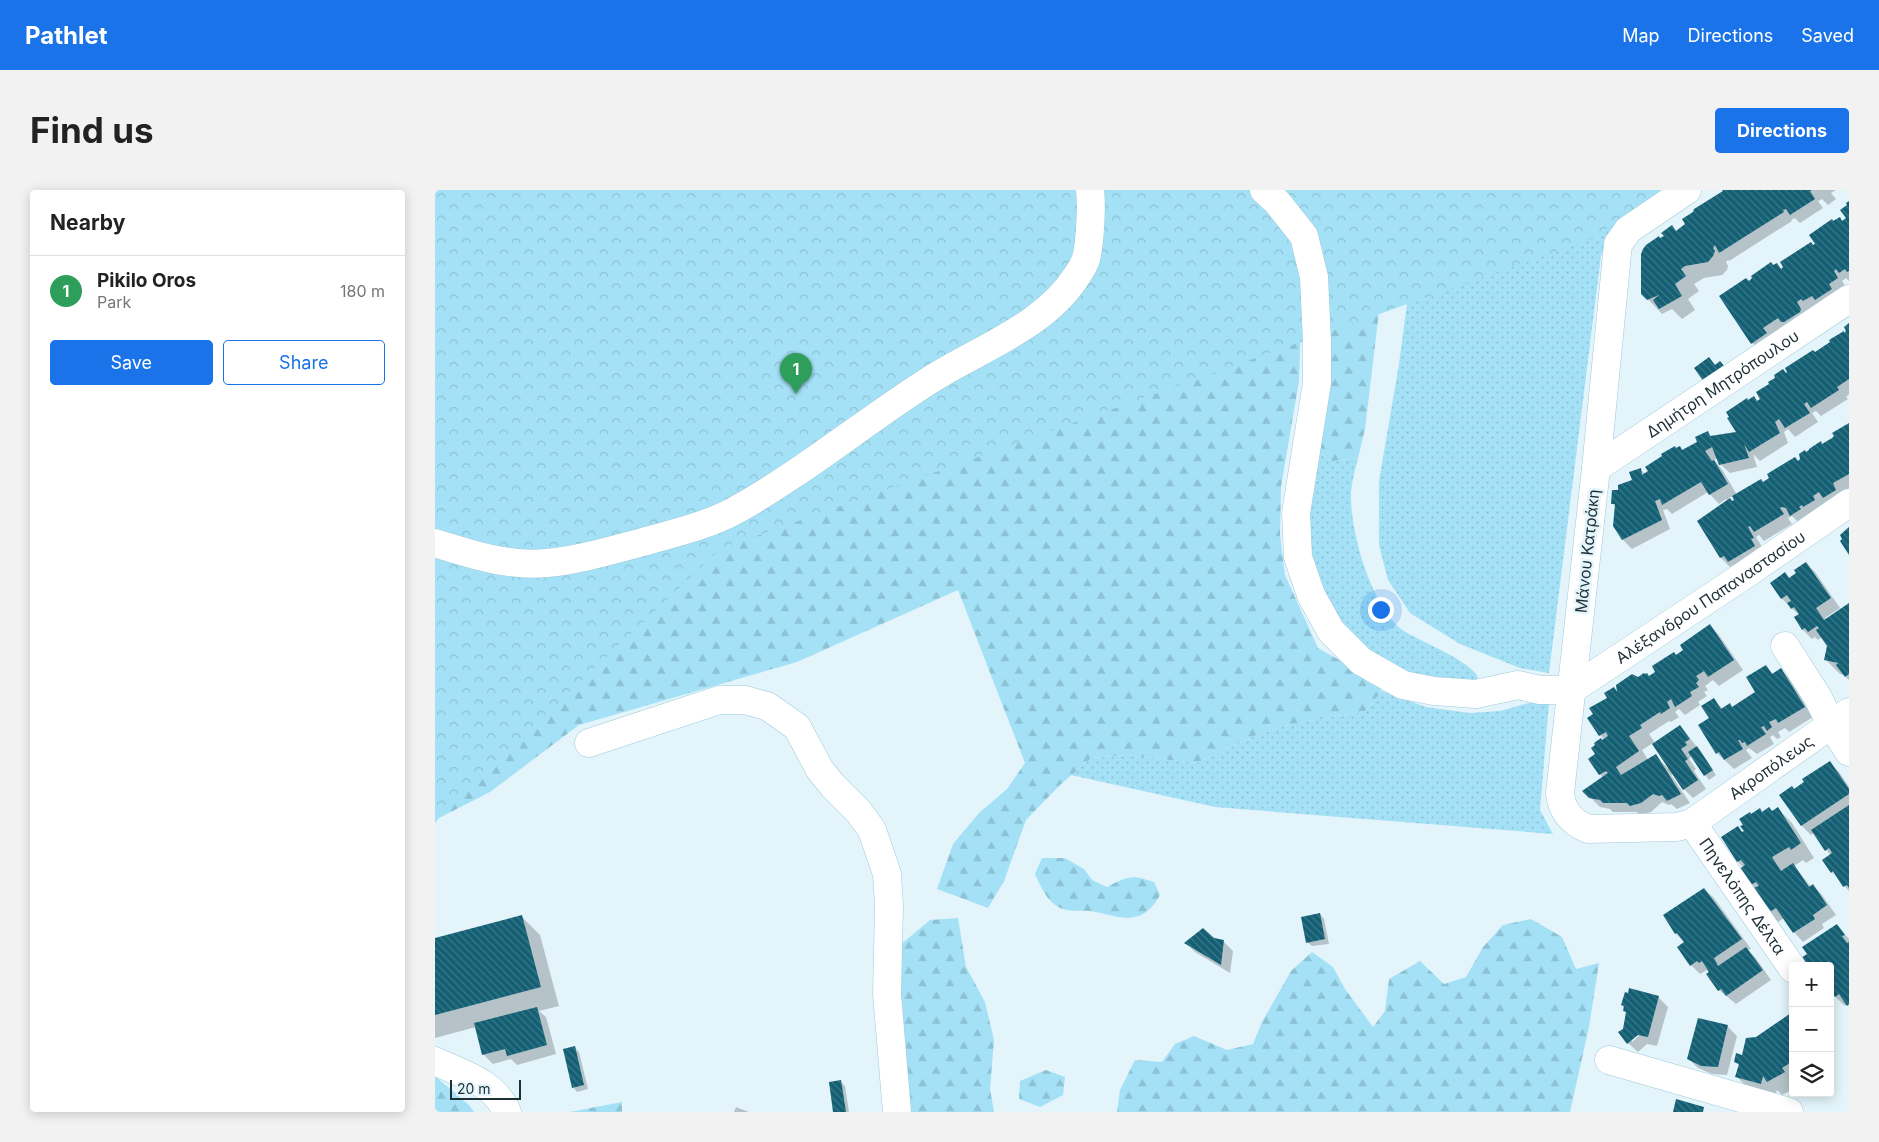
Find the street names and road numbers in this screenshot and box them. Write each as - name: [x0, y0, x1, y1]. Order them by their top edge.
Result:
- street label: Δημήτρη Μητρόπουλου: [1642, 325, 1803, 442]
- street label: Μάνου Κατράκη: [1571, 488, 1603, 614]
- street label: Αλέξανδρου Παπαναστασίου: [1612, 526, 1809, 668]
- street label: Ακροπόλεως: [1725, 730, 1817, 804]
- street label: Πηνελόπης Δέλτα: [1695, 834, 1790, 958]

